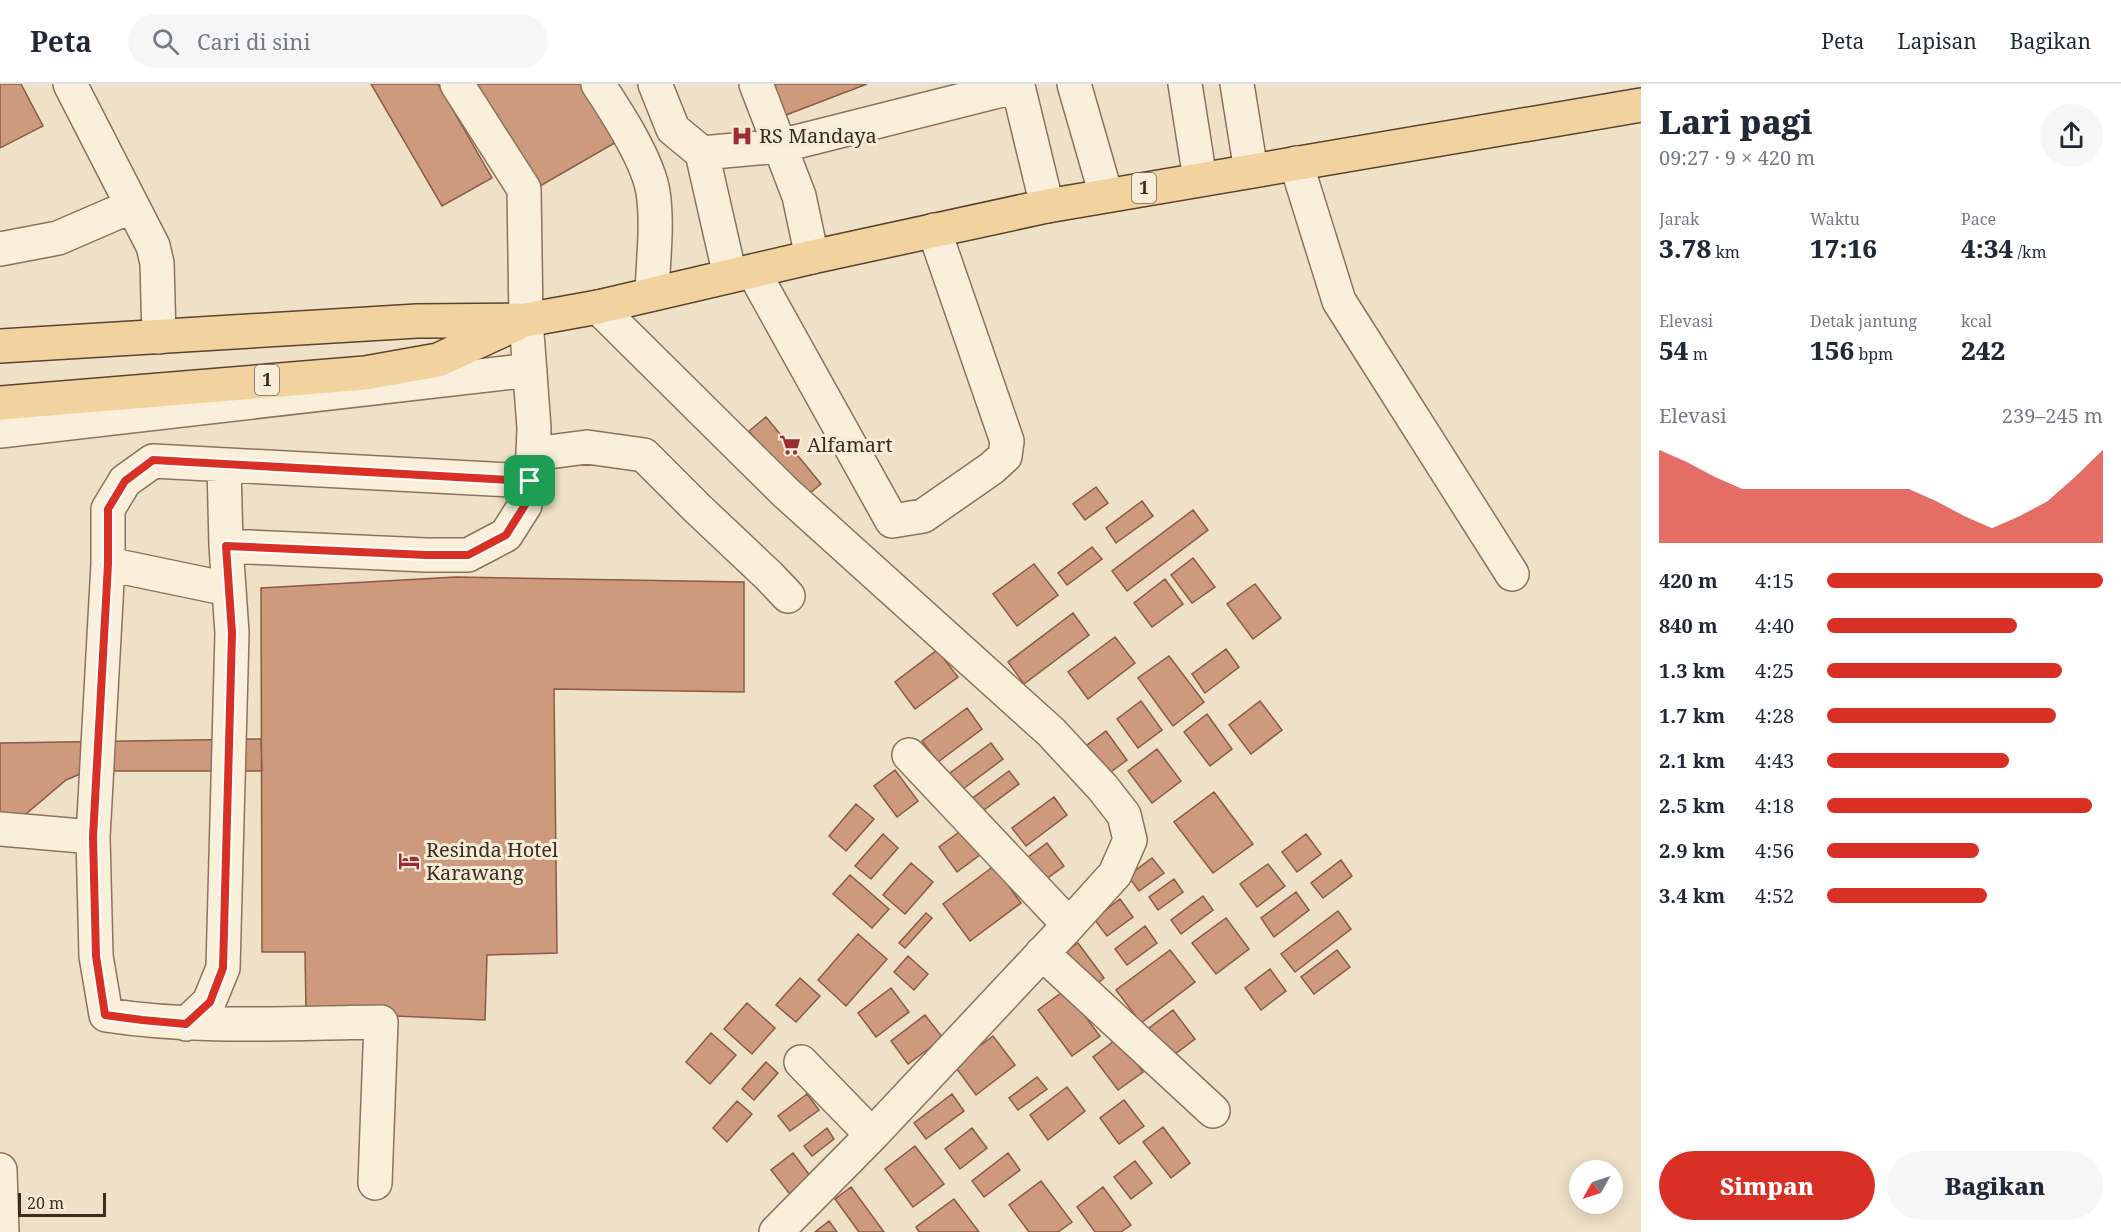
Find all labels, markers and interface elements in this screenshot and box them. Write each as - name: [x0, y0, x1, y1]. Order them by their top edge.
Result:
- search box: [128, 14, 548, 68]
- text: Peta: [30, 22, 92, 60]
- icon: search: [149, 25, 182, 58]
- text: Cari di sini: [197, 26, 311, 56]
- text: Peta: [1821, 27, 1864, 55]
- text: Lapisan: [1897, 27, 1977, 55]
- text: Bagikan: [2010, 27, 2091, 55]
- text: Lari pagi: [1659, 99, 1813, 144]
- button: share: [2040, 104, 2103, 167]
- place label: RS Mandaya: [759, 122, 877, 149]
- hospital icon: RS Mandaya: [730, 124, 754, 148]
- text: 09:27 · 9 × 420 m: [1659, 144, 1815, 171]
- road number: 1: [1132, 173, 1156, 203]
- text: Jarak: [1659, 208, 1699, 230]
- text: Waktu: [1810, 208, 1860, 230]
- text: Pace: [1961, 208, 1996, 230]
- text: 3.78: [1659, 230, 1711, 266]
- text: 17:16: [1810, 230, 1877, 266]
- text: 4:34: [1961, 230, 2013, 266]
- text: km: [1711, 241, 1740, 263]
- text: /km: [2013, 241, 2047, 263]
- text: Elevasi: [1659, 310, 1713, 332]
- text: Detak jantung: [1810, 310, 1917, 332]
- text: kcal: [1961, 310, 1992, 332]
- text: 54: [1659, 332, 1688, 368]
- text: 156: [1810, 332, 1854, 368]
- text: 242: [1961, 332, 2005, 368]
- text: m: [1688, 343, 1708, 365]
- text: bpm: [1854, 343, 1893, 365]
- road number: 1: [255, 365, 279, 395]
- text: Elevasi: [1659, 402, 1727, 429]
- text: 239–245 m: [2002, 402, 2103, 429]
- place label: Alfamart: [807, 431, 893, 458]
- supermarket icon: Alfamart: [778, 433, 802, 457]
- pin: [504, 455, 555, 506]
- icon: arrive: [513, 464, 546, 497]
- text: 420 m: [1659, 567, 1718, 594]
- text: 4:15: [1755, 567, 1794, 594]
- text: 840 m: [1659, 612, 1718, 639]
- text: 4:40: [1755, 612, 1794, 639]
- text: 1.3 km: [1659, 657, 1725, 684]
- text: 4:25: [1755, 657, 1794, 684]
- text: 1.7 km: [1659, 702, 1725, 729]
- text: 4:28: [1755, 702, 1794, 729]
- text: 2.1 km: [1659, 747, 1725, 774]
- text: 4:43: [1755, 747, 1794, 774]
- text: 2.5 km: [1659, 792, 1725, 819]
- text: 4:18: [1755, 792, 1794, 819]
- place label: Resinda Hotel Karawang: [426, 836, 558, 886]
- text: 2.9 km: [1659, 837, 1725, 864]
- text: 4:56: [1755, 837, 1794, 864]
- hotel icon: Resinda Hotel Karawang: [397, 849, 421, 873]
- text: 3.4 km: [1659, 882, 1725, 909]
- text: 4:52: [1755, 882, 1794, 909]
- button: Simpan: [1659, 1151, 1875, 1220]
- button: Bagikan: [1887, 1151, 2103, 1220]
- north arrow: [1569, 1160, 1623, 1214]
- map controls: [1569, 1160, 1623, 1214]
- scale bar: [18, 1190, 106, 1218]
- text: 20 m: [27, 1192, 64, 1214]

